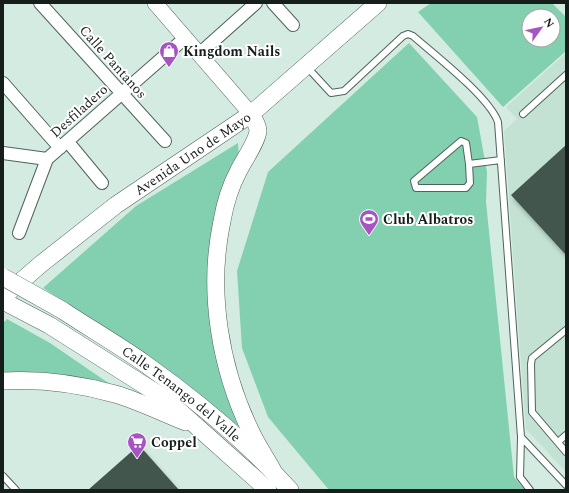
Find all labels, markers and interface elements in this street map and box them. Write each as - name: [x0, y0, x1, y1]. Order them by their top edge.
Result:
- north arrow: [521, 8, 561, 48]
- text: N: [539, 14, 559, 31]
- street label: Calle Pantanos: [74, 21, 152, 103]
- shop icon: Kingdom Nails: [158, 40, 180, 68]
- place label: Kingdom Nails: [183, 41, 280, 62]
- street label: Desfiladero: [45, 79, 113, 143]
- street label: Avenida Uno de Mayo: [130, 106, 255, 200]
- sports icon: Club Albatros: [358, 208, 380, 236]
- place label: Club Albatros: [383, 209, 473, 230]
- street label: Calle Tenango del Valle: [118, 340, 246, 447]
- supermarket icon: Coppel: [126, 431, 148, 459]
- place label: Coppel: [151, 432, 197, 453]

